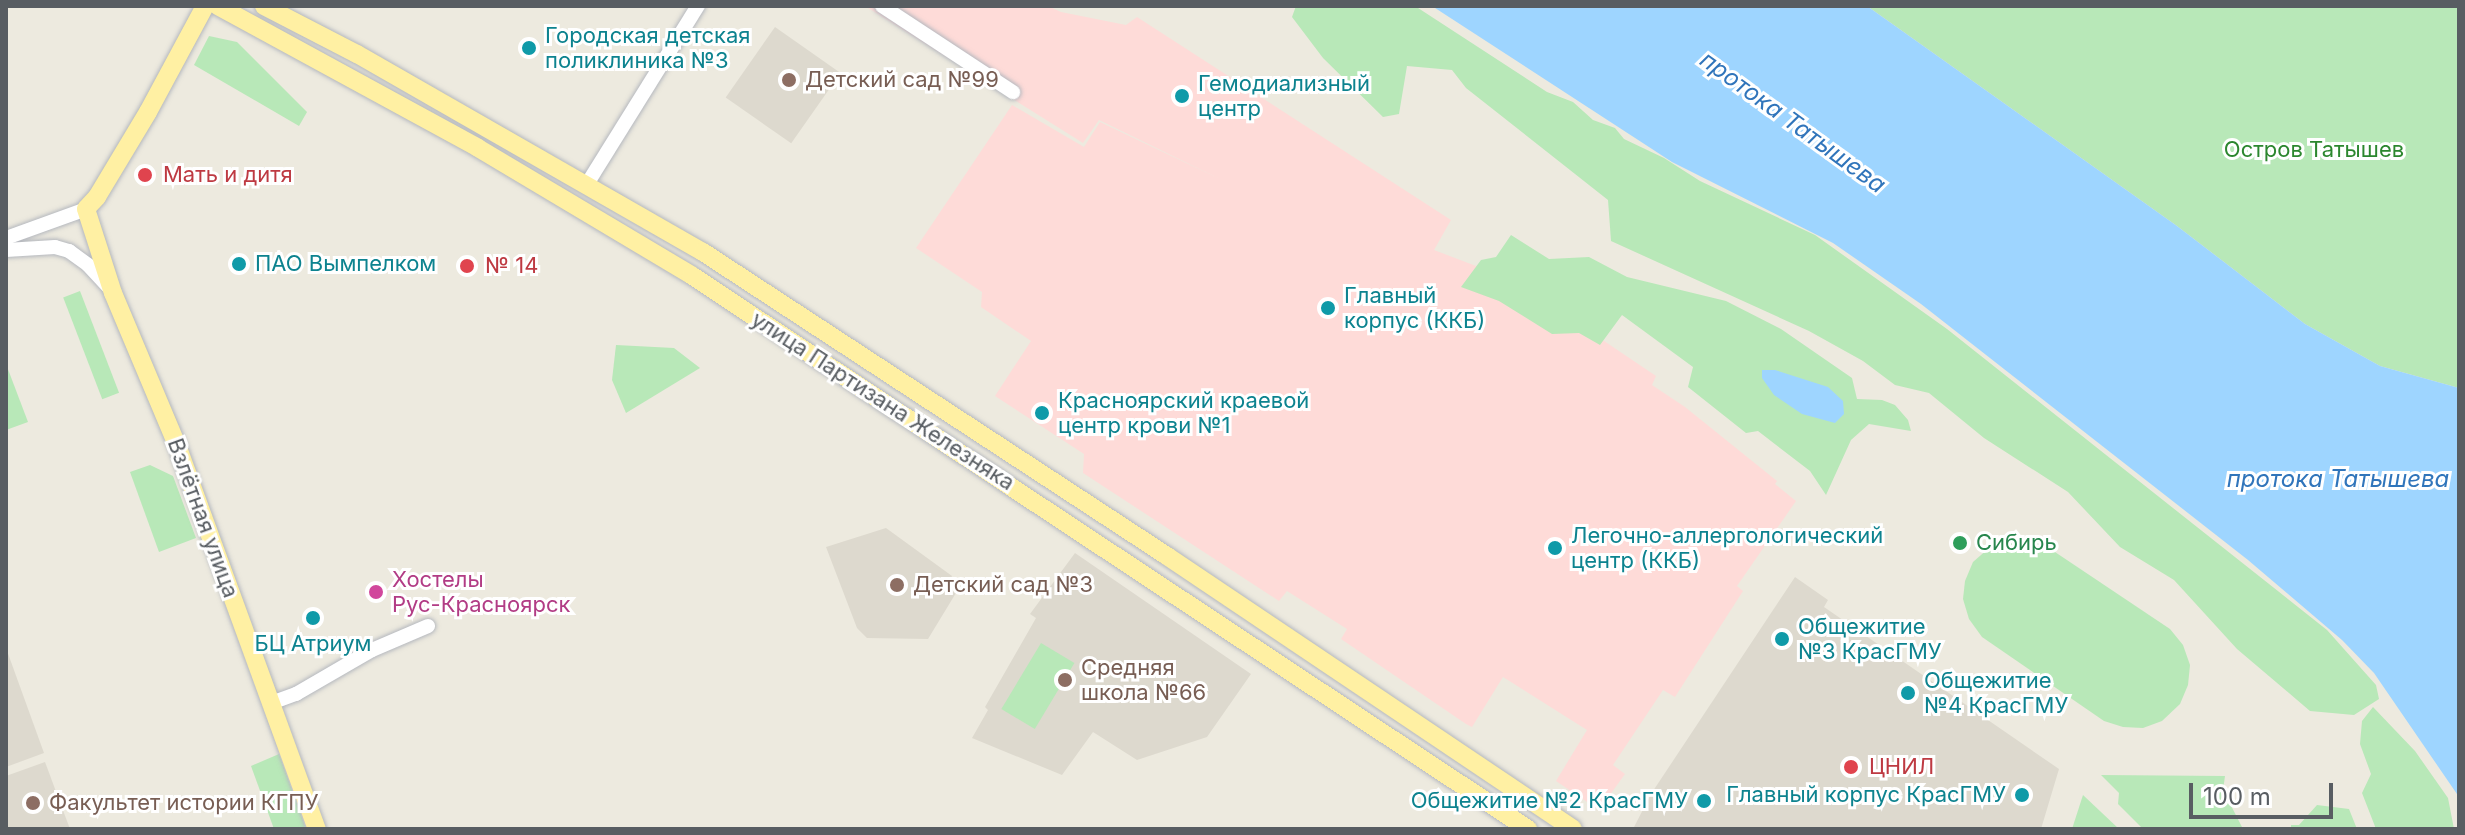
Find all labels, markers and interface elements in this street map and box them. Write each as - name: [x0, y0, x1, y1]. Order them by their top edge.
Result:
- place label: Городская детская поликлиника №3: [545, 22, 750, 74]
- marker: Городская детская поликлиника №3: [520, 39, 538, 57]
- water label: протока Татышева: [1695, 45, 1891, 199]
- place label: Детский сад №99: [805, 67, 999, 93]
- place label: Гемодиализный центр: [1198, 70, 1370, 122]
- marker: Детский сад №99: [780, 71, 798, 89]
- marker: Гемодиализный центр: [1173, 87, 1191, 105]
- park label: Остров Татышев: [2224, 137, 2404, 163]
- place label: Мать и дитя: [163, 162, 293, 188]
- marker: Мать и дитя: [134, 164, 156, 186]
- place label: ПАО Вымпелком: [255, 251, 436, 277]
- place label: № 14: [485, 253, 538, 279]
- marker: ПАО Вымпелком: [230, 255, 248, 273]
- marker: № 14: [456, 255, 478, 277]
- place label: Главный корпус (ККБ): [1344, 282, 1485, 334]
- marker: Главный корпус (ККБ): [1319, 299, 1337, 317]
- street label: улица Партизана Железняка: [746, 306, 1020, 496]
- place label: Красноярский краевой центр крови №1: [1058, 387, 1309, 438]
- marker: Красноярский краевой центр крови №1: [1033, 404, 1051, 422]
- street label: Взлётная улица: [162, 435, 244, 601]
- water label: протока Татышева: [2227, 465, 2449, 493]
- place label: Легочно-аллергологический центр (ККБ): [1571, 522, 1883, 574]
- place label: Сибирь: [1976, 530, 2057, 556]
- marker: Сибирь: [1951, 534, 1969, 552]
- marker: Легочно-аллергологический центр (ККБ): [1546, 539, 1564, 557]
- place label: Хостелы Рус-Красноярск: [392, 566, 570, 618]
- place label: Детский сад №3: [913, 572, 1093, 598]
- marker: Детский сад №3: [888, 576, 906, 594]
- marker: Хостелы Рус-Красноярск: [367, 583, 385, 601]
- marker: БЦ Атриум: [304, 609, 322, 627]
- place label: Общежитие №3 КрасГМУ: [1798, 613, 1942, 664]
- marker: Общежитие №3 КрасГМУ: [1773, 630, 1791, 648]
- place label: БЦ Атриум: [254, 631, 372, 657]
- place label: Средняя школа №66: [1081, 654, 1206, 706]
- place label: Общежитие №4 КрасГМУ: [1924, 667, 2068, 718]
- marker: Средняя школа №66: [1056, 671, 1074, 689]
- marker: Общежитие №4 КрасГМУ: [1899, 684, 1917, 702]
- place label: ЦНИЛ: [1869, 754, 1934, 780]
- marker: ЦНИЛ: [1840, 756, 1862, 778]
- scale bar: [2193, 767, 2337, 817]
- place label: Главный корпус КрасГМУ: [1726, 782, 2006, 808]
- text: 100 m: [2203, 782, 2271, 811]
- marker: Главный корпус КрасГМУ: [2013, 786, 2031, 804]
- place label: Общежитие №2 КрасГМУ: [1411, 788, 1688, 814]
- place label: Факультет истории КГПУ: [49, 790, 319, 816]
- marker: Общежитие №2 КрасГМУ: [1695, 792, 1713, 810]
- marker: Факультет истории КГПУ: [24, 794, 42, 812]

